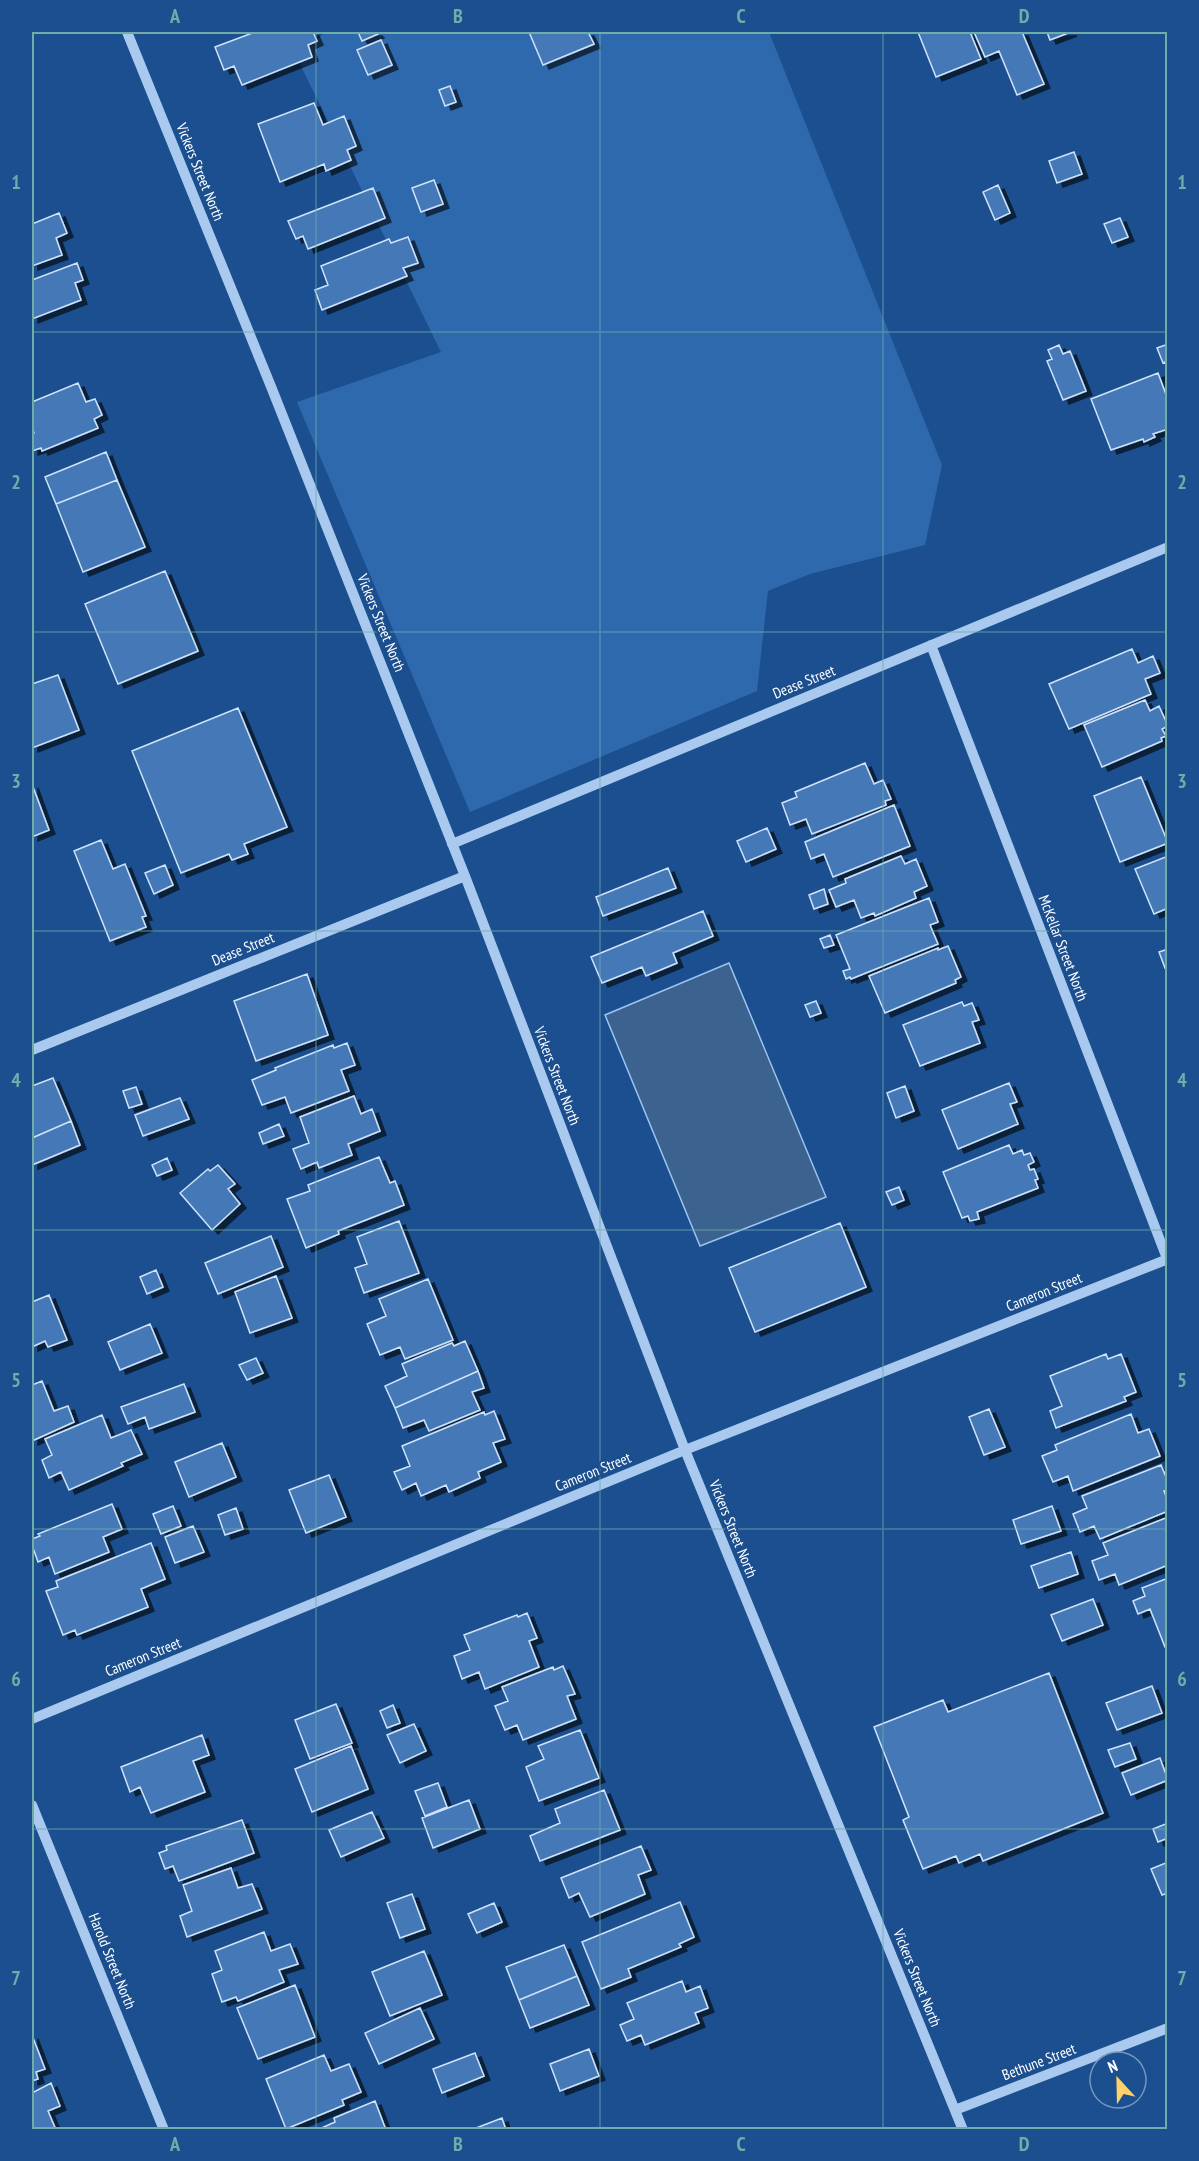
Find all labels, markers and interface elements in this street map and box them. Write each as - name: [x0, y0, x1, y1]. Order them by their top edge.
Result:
- text: A: [169, 3, 181, 29]
- text: B: [453, 3, 463, 29]
- text: C: [736, 3, 746, 29]
- text: D: [1019, 3, 1030, 29]
- street label: Vickers Street North: [172, 119, 229, 223]
- text: 1: [11, 169, 21, 195]
- text: 1: [1177, 169, 1187, 195]
- text: 2: [11, 469, 21, 495]
- text: 2: [1177, 469, 1187, 495]
- street label: Vickers Street North: [353, 570, 410, 674]
- street label: Dease Street: [770, 660, 838, 703]
- text: 3: [11, 768, 21, 794]
- text: 3: [1177, 768, 1187, 794]
- street label: McKellar Street North: [1035, 892, 1092, 1004]
- street label: Dease Street: [209, 927, 277, 970]
- street label: Vickers Street North: [530, 1023, 585, 1128]
- text: 4: [11, 1067, 21, 1093]
- text: 4: [1177, 1067, 1187, 1093]
- street label: Cameron Street: [1003, 1268, 1084, 1315]
- text: 5: [11, 1367, 21, 1393]
- text: 5: [1177, 1367, 1187, 1393]
- street label: Cameron Street: [552, 1448, 633, 1495]
- street label: Vickers Street North: [705, 1476, 762, 1580]
- street label: Cameron Street: [102, 1633, 183, 1680]
- text: 6: [11, 1666, 21, 1692]
- text: 6: [1177, 1666, 1187, 1692]
- street label: Harold Street North: [85, 1910, 140, 2012]
- street label: Vickers Street North: [889, 1925, 946, 2029]
- text: 7: [11, 1965, 21, 1991]
- text: 7: [1177, 1965, 1187, 1991]
- street label: Bethune Street: [999, 2039, 1078, 2084]
- north arrow: [1088, 2050, 1148, 2110]
- text: N: [1105, 2055, 1120, 2077]
- text: A: [169, 2131, 181, 2157]
- text: B: [453, 2131, 463, 2157]
- text: C: [736, 2131, 746, 2157]
- text: D: [1019, 2131, 1030, 2157]

